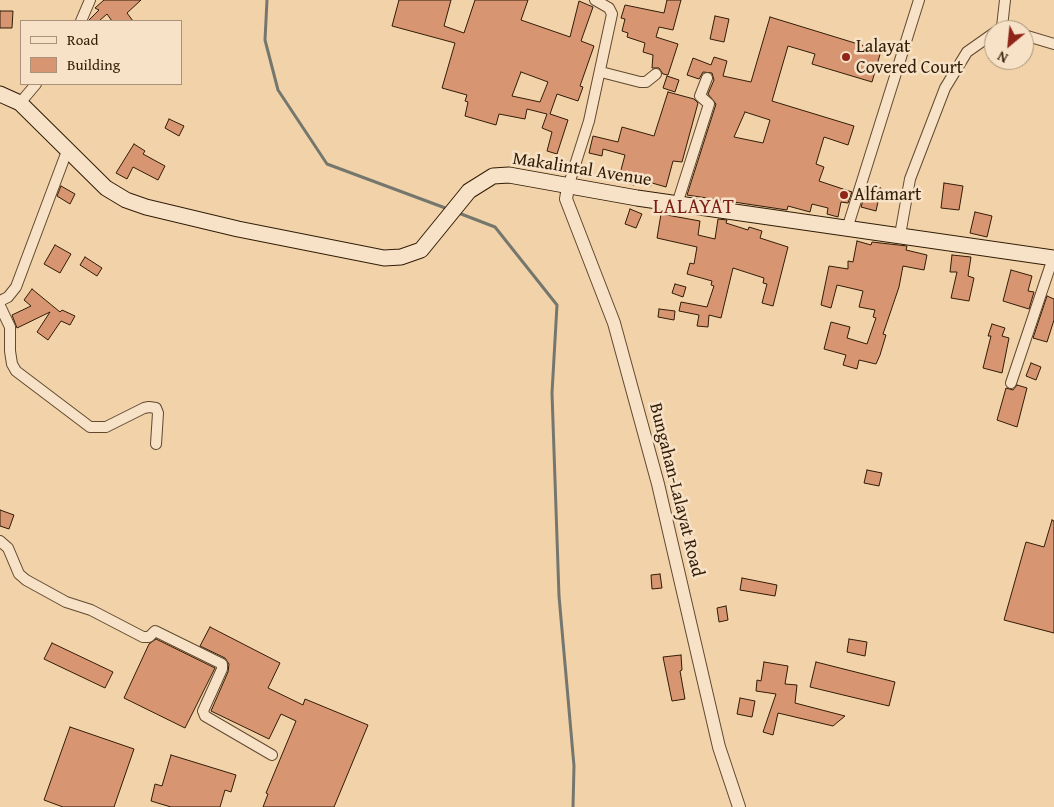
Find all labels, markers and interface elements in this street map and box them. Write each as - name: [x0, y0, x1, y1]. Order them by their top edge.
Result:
- legend: [20, 20, 182, 85]
- north arrow: [984, 20, 1034, 70]
- text: Road: [67, 29, 98, 50]
- place label: Lalayat Covered Court: [856, 36, 963, 78]
- text: N: [994, 46, 1011, 68]
- marker: Lalayat Covered Court: [840, 51, 852, 63]
- text: Building: [67, 54, 120, 75]
- street label: Makalintal Avenue: [511, 148, 653, 192]
- place label: Alfamart: [854, 184, 921, 206]
- marker: Alfamart: [838, 189, 850, 201]
- district label: LALAYAT: [652, 196, 736, 220]
- street label: Bungahan-Lalayat Road: [644, 401, 708, 579]

